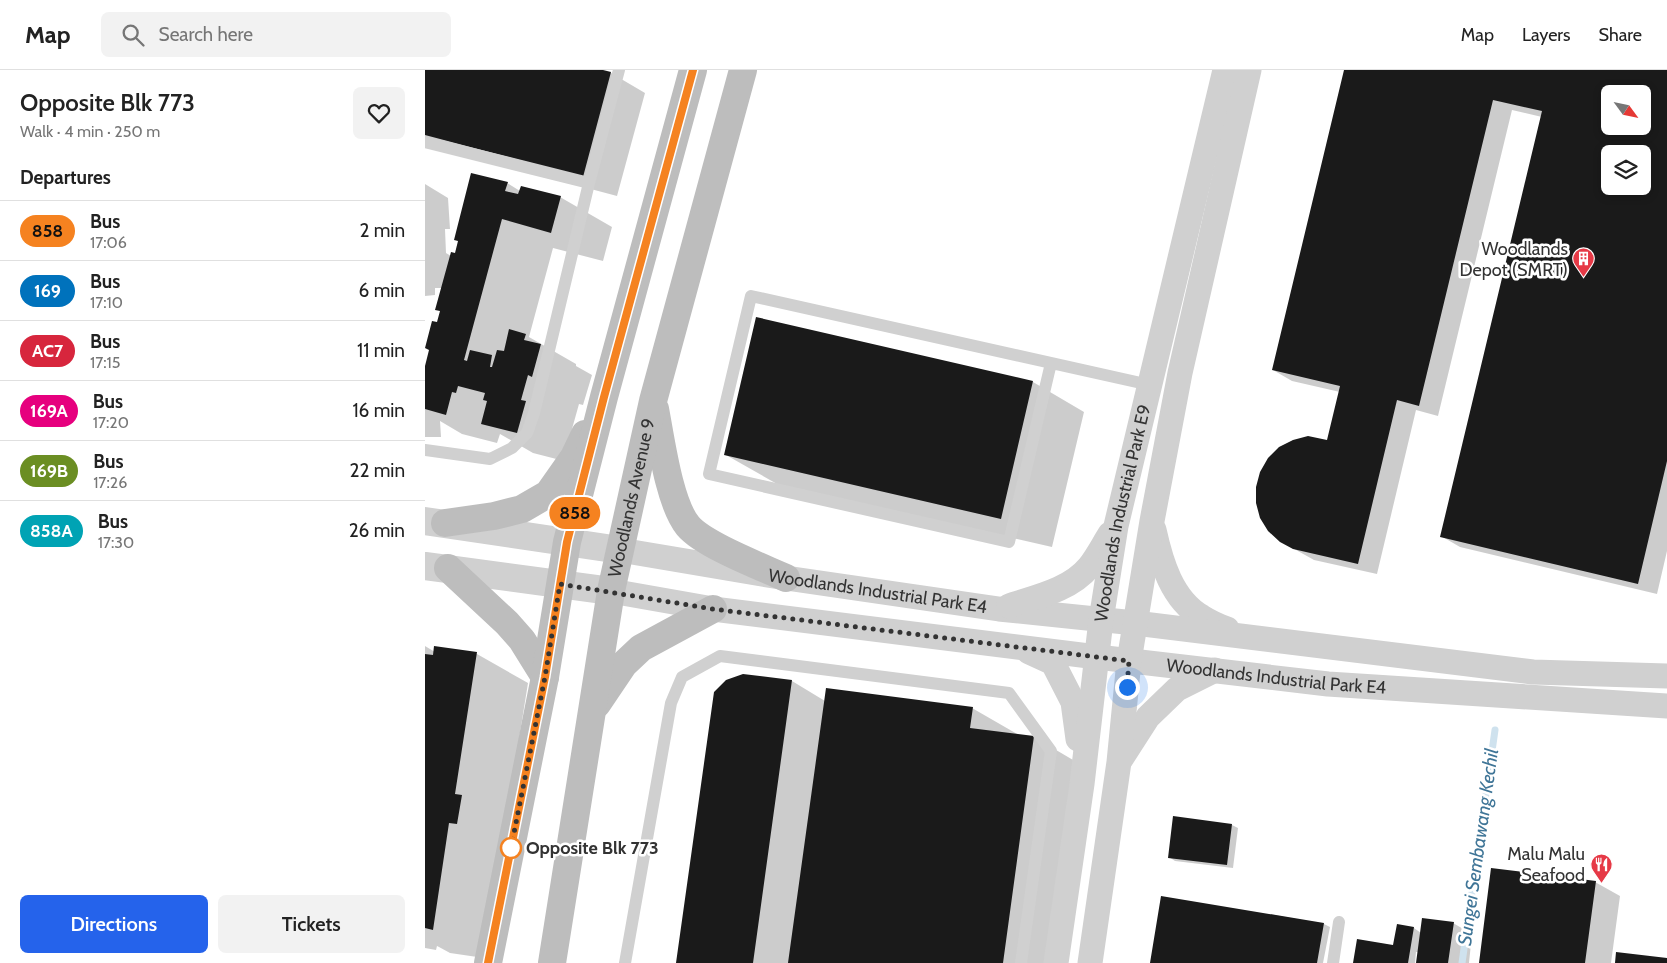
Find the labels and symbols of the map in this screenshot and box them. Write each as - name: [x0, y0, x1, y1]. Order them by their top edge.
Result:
- north arrow: [1601, 85, 1651, 135]
- place label: Woodlands Depot (SMRT): [1460, 238, 1568, 281]
- building icon: Woodlands Depot (SMRT): [1572, 247, 1596, 278]
- street label: Woodlands Industrial Park E9: [1090, 402, 1156, 623]
- street label: Woodlands Avenue 9: [603, 416, 660, 579]
- line badge: 858: [546, 497, 604, 529]
- street label: Woodlands Industrial Park E4: [767, 564, 989, 618]
- street label: Woodlands Industrial Park E4: [1165, 654, 1387, 699]
- your location: [1115, 675, 1140, 700]
- water label: Sungei Sembawang Kechil: [1453, 747, 1503, 947]
- marker: Opposite Blk 773: [500, 837, 522, 859]
- place label: Opposite Blk 773: [526, 837, 659, 859]
- place label: Malu Malu Seafood: [1507, 843, 1585, 886]
- restaurant icon: Malu Malu Seafood: [1589, 852, 1613, 883]

